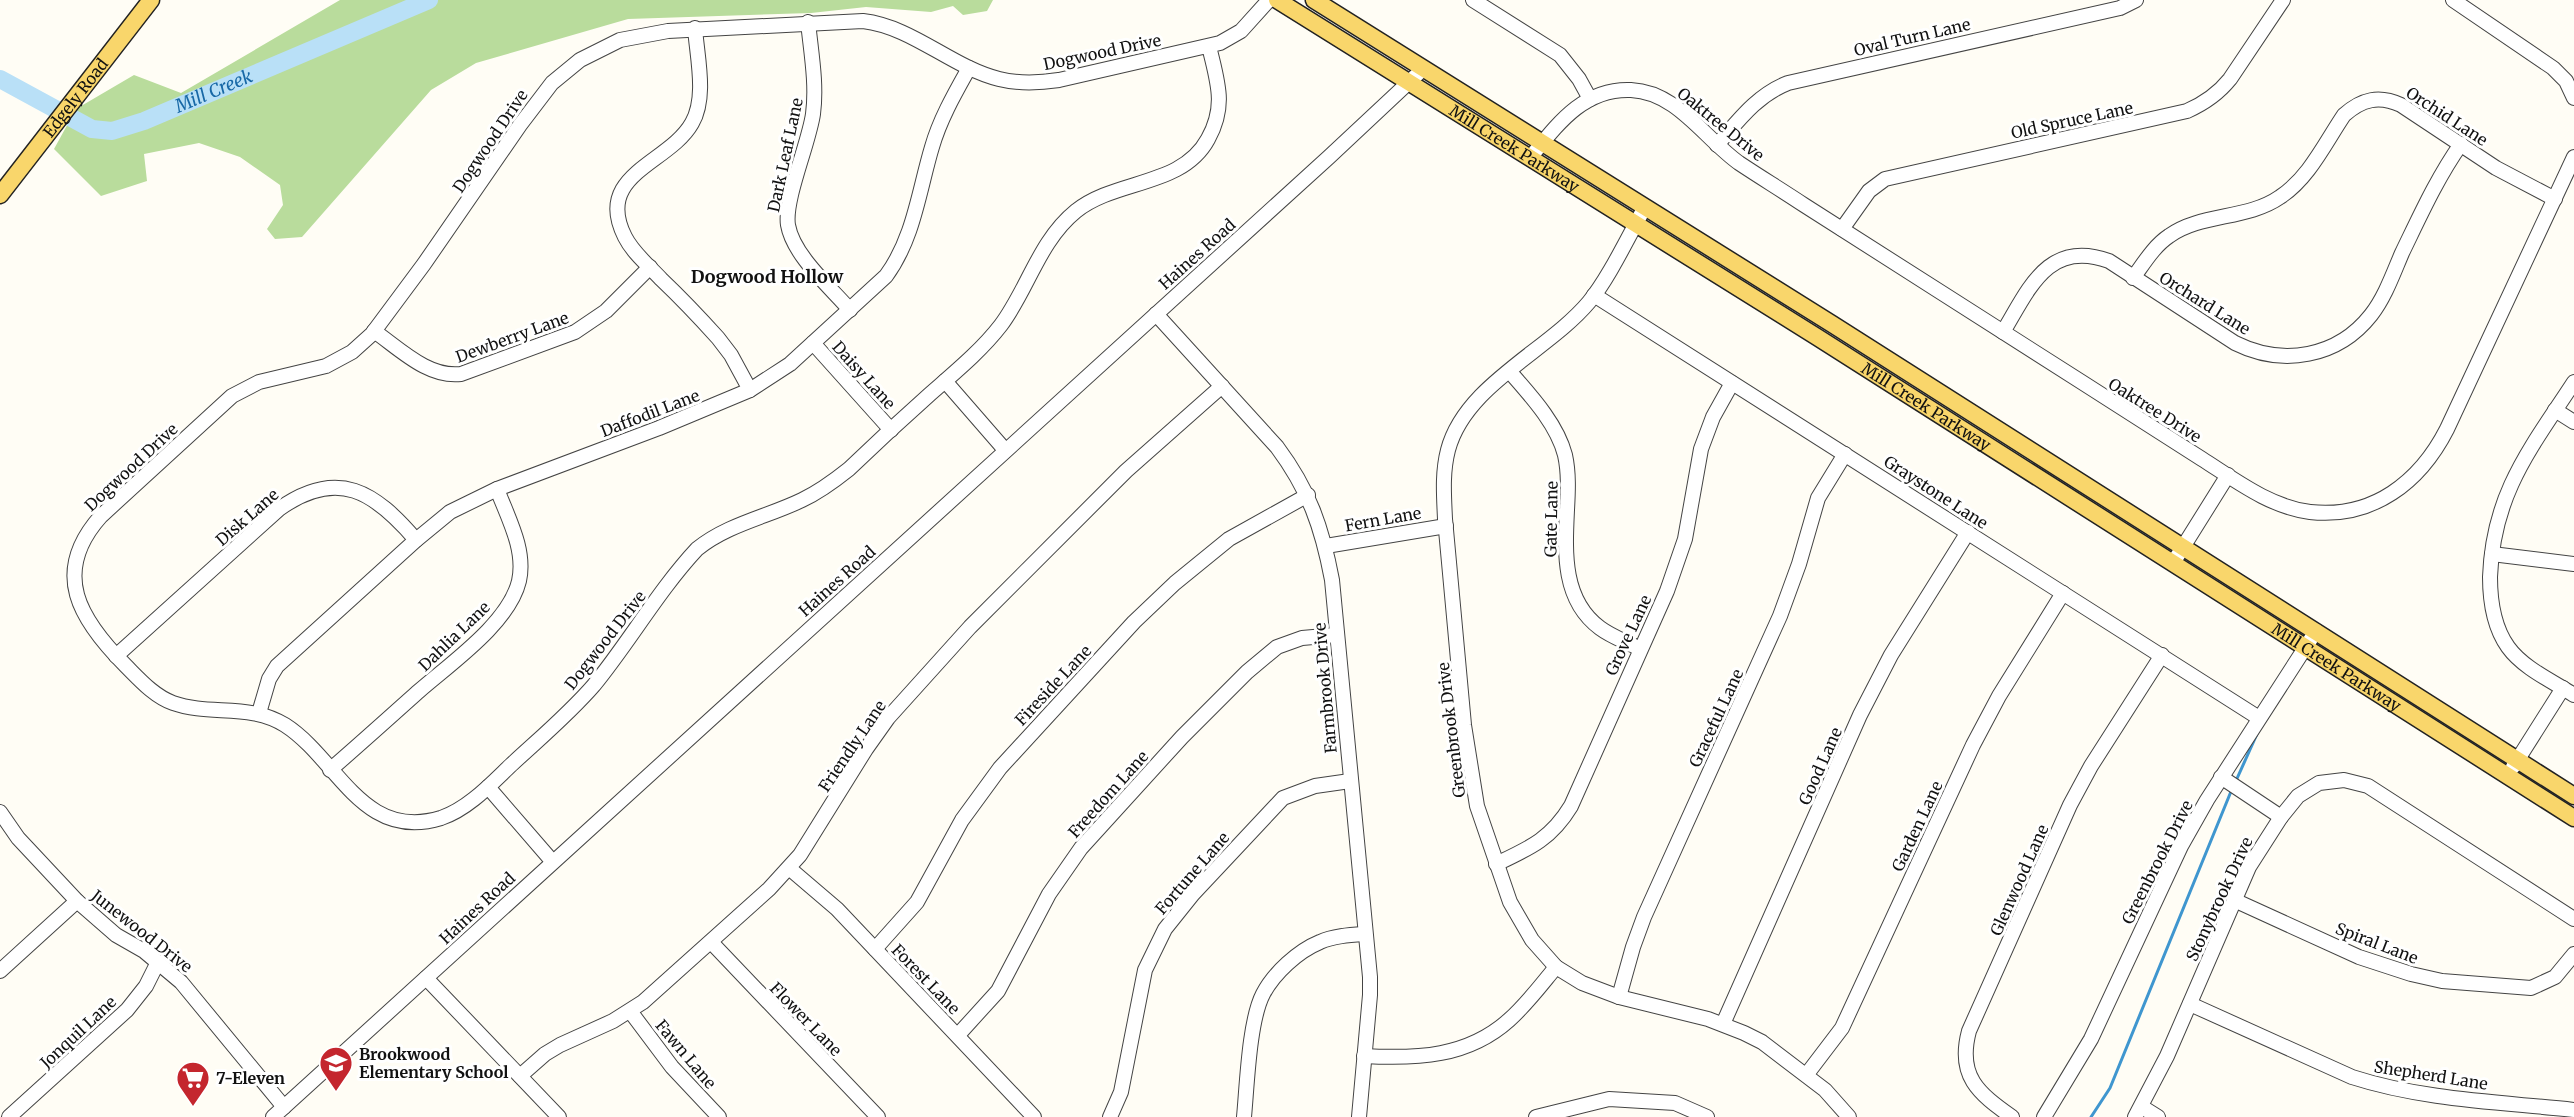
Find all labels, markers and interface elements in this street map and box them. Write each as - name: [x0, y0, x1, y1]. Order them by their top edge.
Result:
- street label: Oval Turn Lane: [1852, 14, 1972, 60]
- street label: Dogwood Drive: [1041, 30, 1163, 74]
- street label: Edgely Road: [38, 54, 112, 141]
- water label: Mill Creek: [170, 64, 256, 118]
- street label: Orchid Lane: [2402, 82, 2492, 150]
- street label: Oaktree Drive: [1674, 83, 1768, 165]
- street label: Dogwood Drive: [448, 86, 532, 196]
- street label: Dark Leaf Lane: [763, 96, 807, 214]
- street label: Old Spruce Lane: [2009, 97, 2135, 143]
- street label: Mill Creek Parkway: [1446, 100, 1584, 197]
- street label: Haines Road: [1155, 214, 1240, 294]
- district label: Dogwood Hollow: [691, 265, 844, 288]
- street label: Orchard Lane: [2156, 267, 2254, 339]
- street label: Dewberry Lane: [453, 307, 571, 367]
- street label: Daisy Lane: [828, 337, 900, 413]
- street label: Mill Creek Parkway: [1858, 358, 1995, 455]
- street label: Oaktree Drive: [2105, 373, 2205, 447]
- street label: Daffodil Lane: [598, 385, 702, 441]
- street label: Dogwood Drive: [80, 419, 182, 515]
- street label: Graystone Lane: [1880, 451, 1992, 533]
- street label: Gate Lane: [1540, 481, 1562, 557]
- street label: Disk Lane: [211, 484, 283, 550]
- street label: Fern Lane: [1343, 502, 1423, 536]
- street label: Haines Road: [795, 541, 880, 621]
- street label: Dogwood Drive: [560, 587, 650, 693]
- street label: Grove Lane: [1601, 592, 1655, 678]
- street label: Dahlia Lane: [414, 597, 494, 675]
- street label: Mill Creek Parkway: [2268, 619, 2405, 716]
- street label: Farmbrook Drive: [1309, 622, 1341, 754]
- street label: Fireside Lane: [1011, 641, 1095, 729]
- street label: Greenbrook Drive: [1433, 661, 1469, 799]
- street label: Graceful Lane: [1685, 666, 1747, 770]
- street label: Friendly Lane: [814, 696, 890, 796]
- street label: Good Lane: [1794, 724, 1846, 808]
- street label: Freedom Lane: [1064, 746, 1152, 842]
- street label: Garden Lane: [1887, 778, 1947, 874]
- street label: Greenbrook Drive: [2117, 797, 2197, 927]
- street label: Glenwood Lane: [1986, 821, 2052, 939]
- street label: Fortune Lane: [1151, 828, 1233, 918]
- street label: Stonybrook Drive: [2181, 834, 2257, 964]
- street label: Haines Road: [435, 868, 519, 948]
- street label: Junewood Drive: [87, 885, 196, 977]
- street label: Spiral Lane: [2333, 918, 2421, 968]
- street label: Forest Lane: [888, 940, 964, 1018]
- street label: Flower Lane: [766, 978, 846, 1060]
- street label: Jonquil Lane: [35, 992, 120, 1073]
- street label: Fawn Lane: [651, 1015, 721, 1093]
- place label: Brookwood Elementary School: [359, 1044, 508, 1082]
- school or university icon: Brookwood Elementary School: [318, 1045, 354, 1092]
- street label: Shepherd Lane: [2373, 1056, 2489, 1094]
- supermarket icon: 7-Eleven: [175, 1060, 211, 1107]
- place label: 7-Eleven: [216, 1068, 285, 1088]

